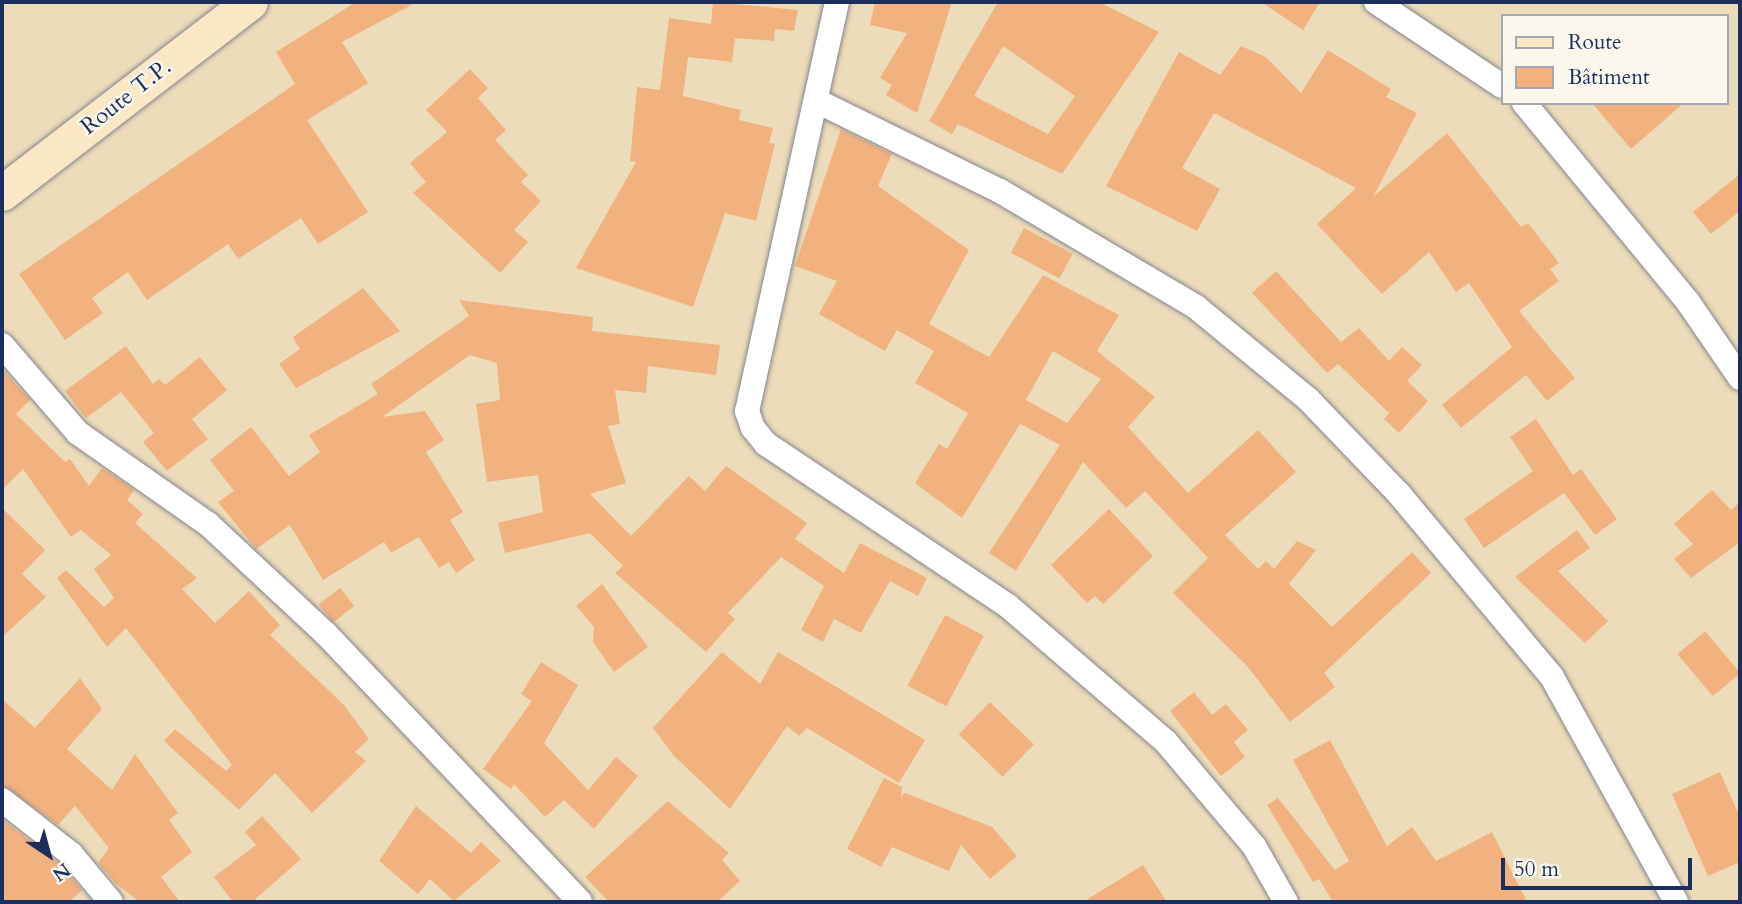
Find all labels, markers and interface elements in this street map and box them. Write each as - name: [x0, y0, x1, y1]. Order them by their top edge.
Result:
- legend: [1500, 14, 1728, 105]
- text: Route: [1568, 28, 1622, 57]
- street label: Route T.P.: [75, 53, 177, 141]
- text: Bâtiment: [1568, 63, 1650, 92]
- north arrow: [14, 820, 84, 890]
- scale bar: [1504, 844, 1695, 888]
- text: 50 m: [1514, 855, 1559, 884]
- text: N: [47, 857, 76, 887]

